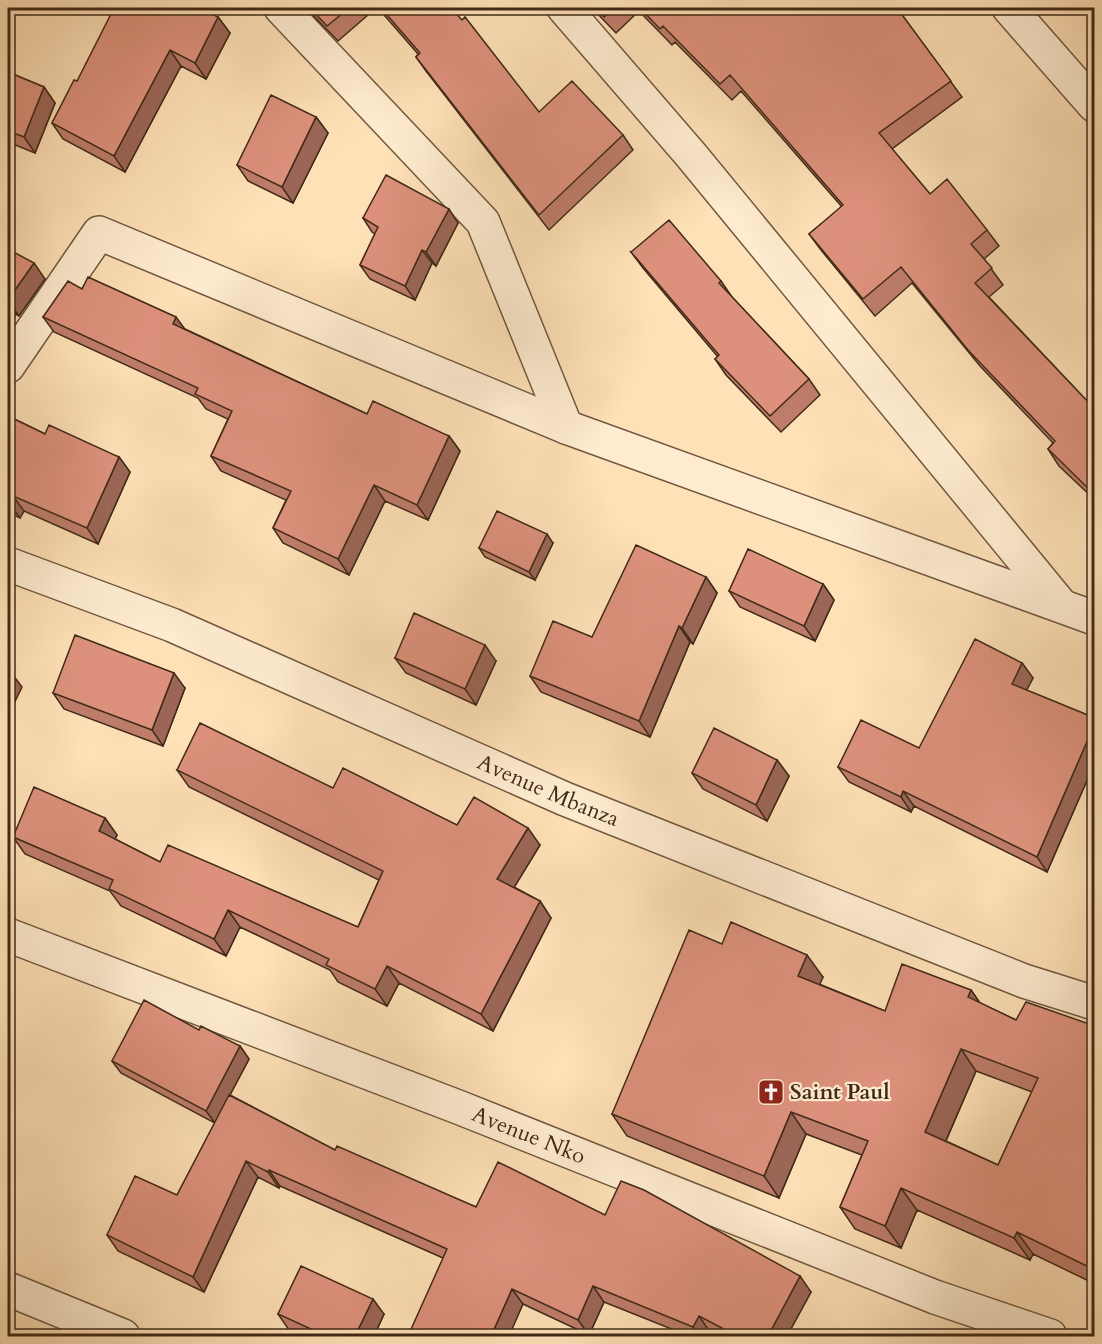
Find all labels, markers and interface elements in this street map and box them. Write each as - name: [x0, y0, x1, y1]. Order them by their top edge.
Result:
- street label: Avenue Mbanza: [473, 747, 624, 834]
- church icon: Saint Paul: [756, 1077, 786, 1107]
- place label: Saint Paul: [790, 1077, 890, 1107]
- street label: Avenue Nko: [468, 1099, 590, 1171]

